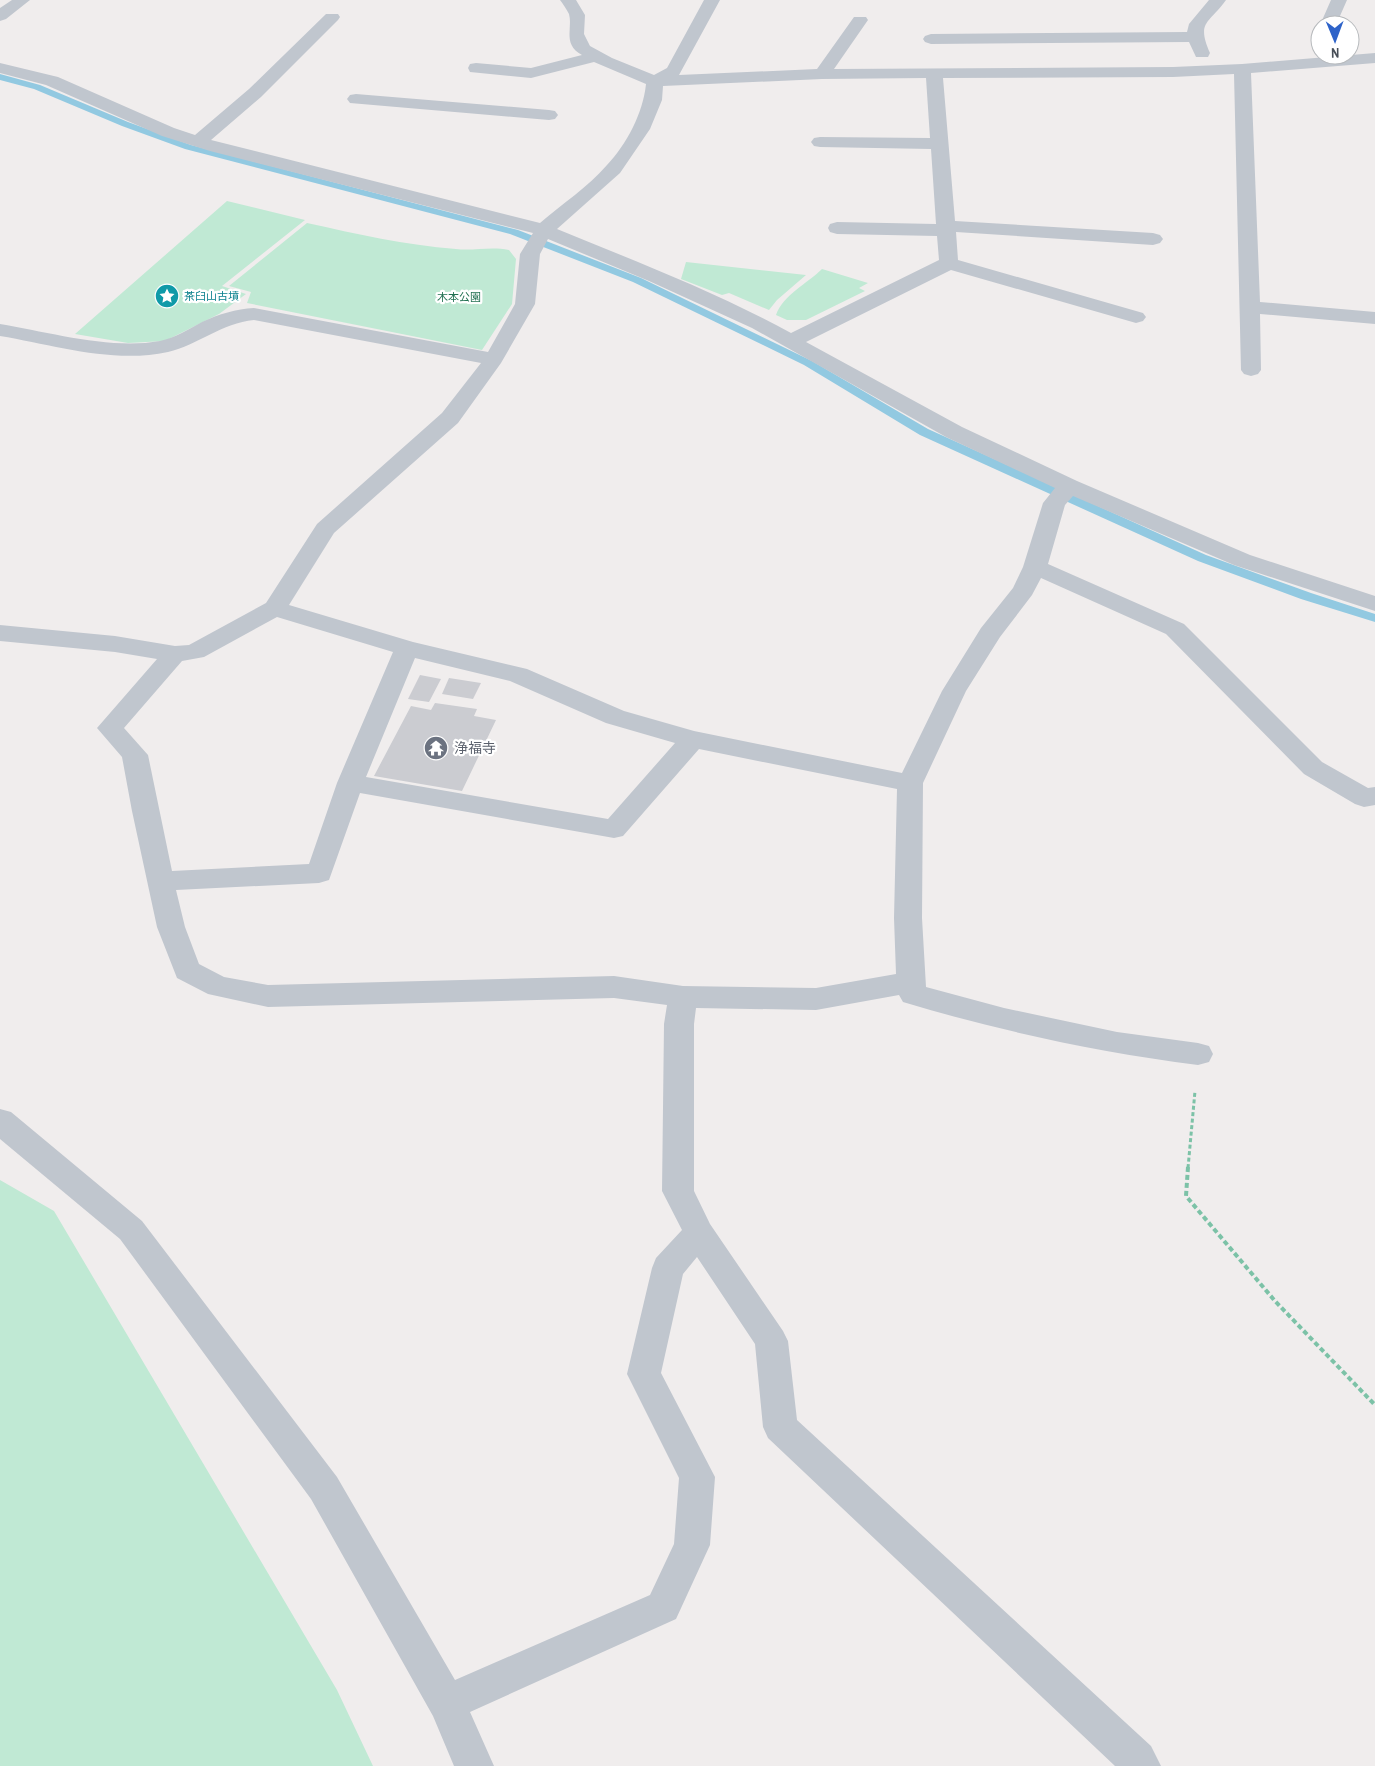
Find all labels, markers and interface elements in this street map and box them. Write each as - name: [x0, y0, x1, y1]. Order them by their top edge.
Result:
- north arrow: [1310, 15, 1360, 65]
- text: N: [1331, 44, 1340, 62]
- place icon: 茶臼山古墳: [154, 283, 180, 309]
- place label: 茶臼山古墳: [184, 289, 239, 303]
- park label: 木本公園: [437, 290, 481, 304]
- temple icon: 浄福寺: [423, 735, 449, 761]
- place label: 浄福寺: [454, 739, 496, 757]

